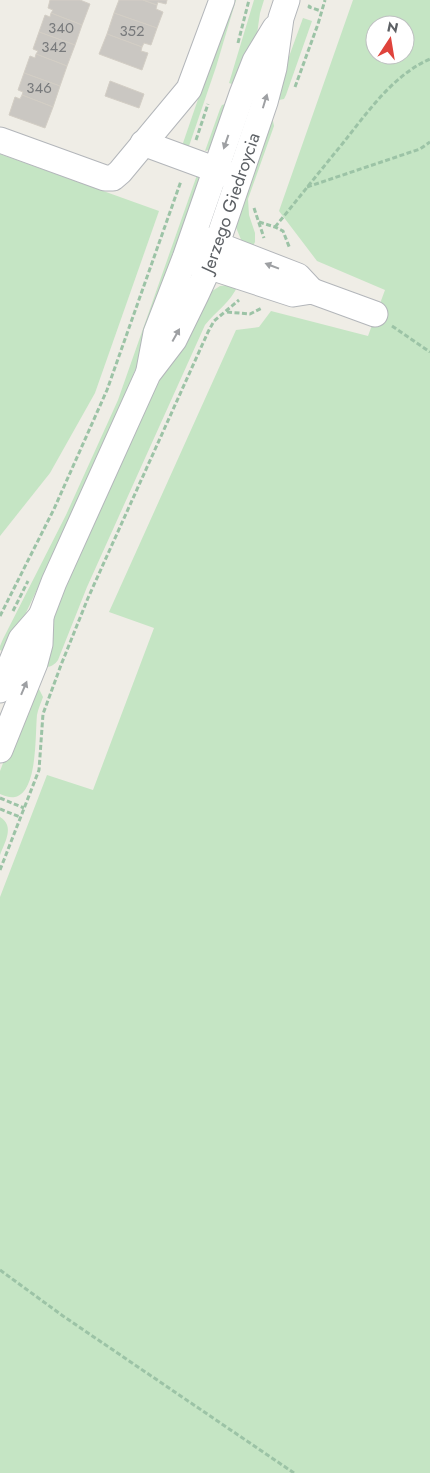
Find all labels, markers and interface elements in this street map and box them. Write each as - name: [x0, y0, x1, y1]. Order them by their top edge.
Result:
- north arrow: [365, 15, 415, 65]
- text: N: [385, 16, 400, 38]
- house number: 340: [48, 17, 74, 39]
- house number: 352: [119, 20, 145, 42]
- house number: 342: [41, 36, 67, 58]
- house number: 346: [26, 77, 52, 99]
- one-way arrow: [261, 94, 269, 109]
- street label: Jerzego Giedroycia: [194, 129, 267, 279]
- one-way arrow: [222, 134, 229, 149]
- one-way arrow: [265, 262, 280, 269]
- one-way arrow: [172, 327, 180, 342]
- one-way arrow: [21, 681, 29, 695]

